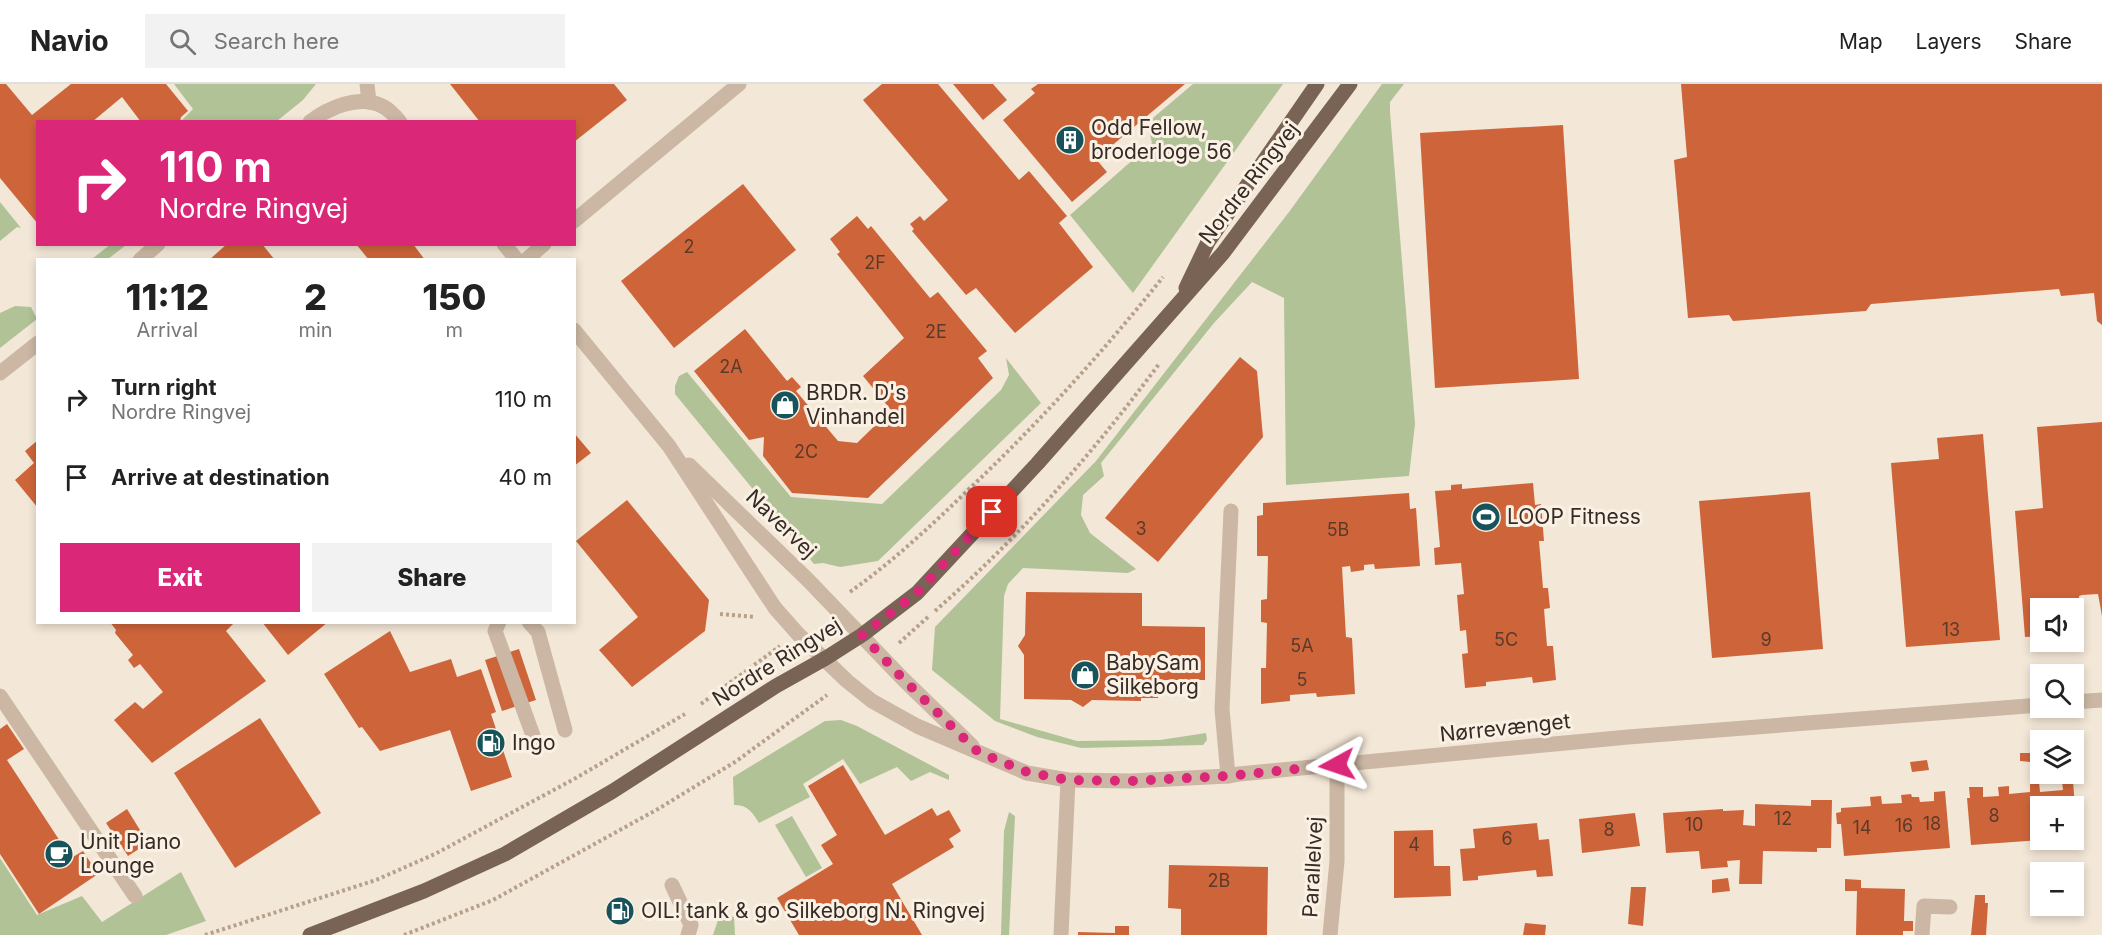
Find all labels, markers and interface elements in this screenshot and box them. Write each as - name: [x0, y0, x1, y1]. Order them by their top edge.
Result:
- search box: [145, 14, 565, 68]
- text: Navio: [30, 24, 109, 58]
- icon: search: [166, 25, 199, 58]
- text: Search here: [214, 28, 339, 54]
- text: Map: [1839, 29, 1883, 54]
- text: Layers: [1916, 29, 1982, 54]
- text: Share: [2015, 29, 2072, 54]
- place label: Odd Fellow, broderloge 56: [1091, 115, 1232, 164]
- street label: Nordre Ringvej: [1193, 117, 1304, 248]
- building icon: Odd Fellow, broderloge 56: [1054, 124, 1086, 156]
- text: 110 m: [159, 141, 272, 192]
- icon: right: [60, 144, 138, 222]
- text: Nordre Ringvej: [159, 192, 348, 225]
- house number: 2: [684, 236, 694, 257]
- house number: 2F: [864, 252, 886, 273]
- text: 11:12: [126, 275, 209, 319]
- text: 2: [304, 275, 327, 319]
- text: 150: [422, 275, 486, 319]
- text: Arrival: [136, 318, 198, 342]
- text: min: [298, 318, 333, 342]
- text: m: [446, 318, 463, 342]
- house number: 2E: [925, 321, 947, 342]
- house number: 2A: [719, 356, 743, 377]
- text: Turn right: [111, 374, 217, 400]
- place label: BRDR. D's Vinhandel: [806, 380, 906, 429]
- icon: right: [60, 383, 93, 416]
- text: 110 m: [495, 386, 552, 412]
- shop icon: BRDR. D's Vinhandel: [769, 389, 801, 421]
- text: Nordre Ringvej: [111, 400, 251, 424]
- house number: 2C: [794, 441, 818, 462]
- icon: arrive: [60, 461, 93, 494]
- text: Arrive at destination: [111, 464, 330, 490]
- text: 40 m: [498, 464, 552, 490]
- street label: Navervej: [741, 484, 822, 563]
- pin: [966, 486, 1017, 537]
- icon: arrive: [975, 495, 1008, 528]
- sports icon: LOOP Fitness: [1470, 501, 1502, 533]
- place label: LOOP Fitness: [1507, 504, 1641, 529]
- house number: 3: [1135, 518, 1147, 539]
- house number: 5B: [1327, 519, 1349, 540]
- button: Exit: [60, 543, 300, 612]
- button: Share: [312, 543, 552, 612]
- map controls: [2030, 598, 2084, 916]
- button: sound: [2030, 598, 2084, 652]
- street label: Nordre Ringvej: [708, 612, 846, 711]
- house number: 13: [1942, 619, 1960, 640]
- house number: 5C: [1494, 629, 1518, 650]
- house number: 9: [1760, 629, 1772, 650]
- house number: 5A: [1290, 635, 1314, 656]
- place label: BabySam Silkeborg: [1106, 650, 1199, 699]
- shop icon: BabySam Silkeborg: [1069, 659, 1101, 691]
- button: search: [2030, 664, 2084, 718]
- house number: 5: [1297, 669, 1307, 690]
- street label: Nørrevænget: [1438, 708, 1572, 747]
- fuel station icon: Ingo: [475, 727, 507, 759]
- place label: Ingo: [512, 730, 556, 755]
- button: layers: [2030, 730, 2084, 784]
- position arrow: [1305, 733, 1369, 797]
- button: +: [2030, 796, 2084, 850]
- house number: 8: [1988, 805, 2000, 826]
- house number: 12: [1774, 808, 1792, 829]
- house number: 18: [1923, 813, 1941, 834]
- house number: 10: [1685, 814, 1703, 835]
- house number: 16: [1895, 815, 1913, 836]
- street label: Parallelvej: [1297, 816, 1328, 918]
- house number: 14: [1853, 817, 1871, 838]
- house number: 8: [1603, 819, 1615, 840]
- house number: 6: [1501, 828, 1513, 849]
- place label: Unit Piano Lounge: [80, 829, 181, 878]
- house number: 4: [1408, 834, 1420, 855]
- cafe icon: Unit Piano Lounge: [43, 838, 75, 870]
- button: −: [2030, 862, 2084, 916]
- house number: 2B: [1208, 870, 1230, 891]
- fuel station icon: OIL! tank & go Silkeborg N. Ringvej: [604, 895, 636, 927]
- place label: OIL! tank & go Silkeborg N. Ringvej: [641, 898, 985, 923]

